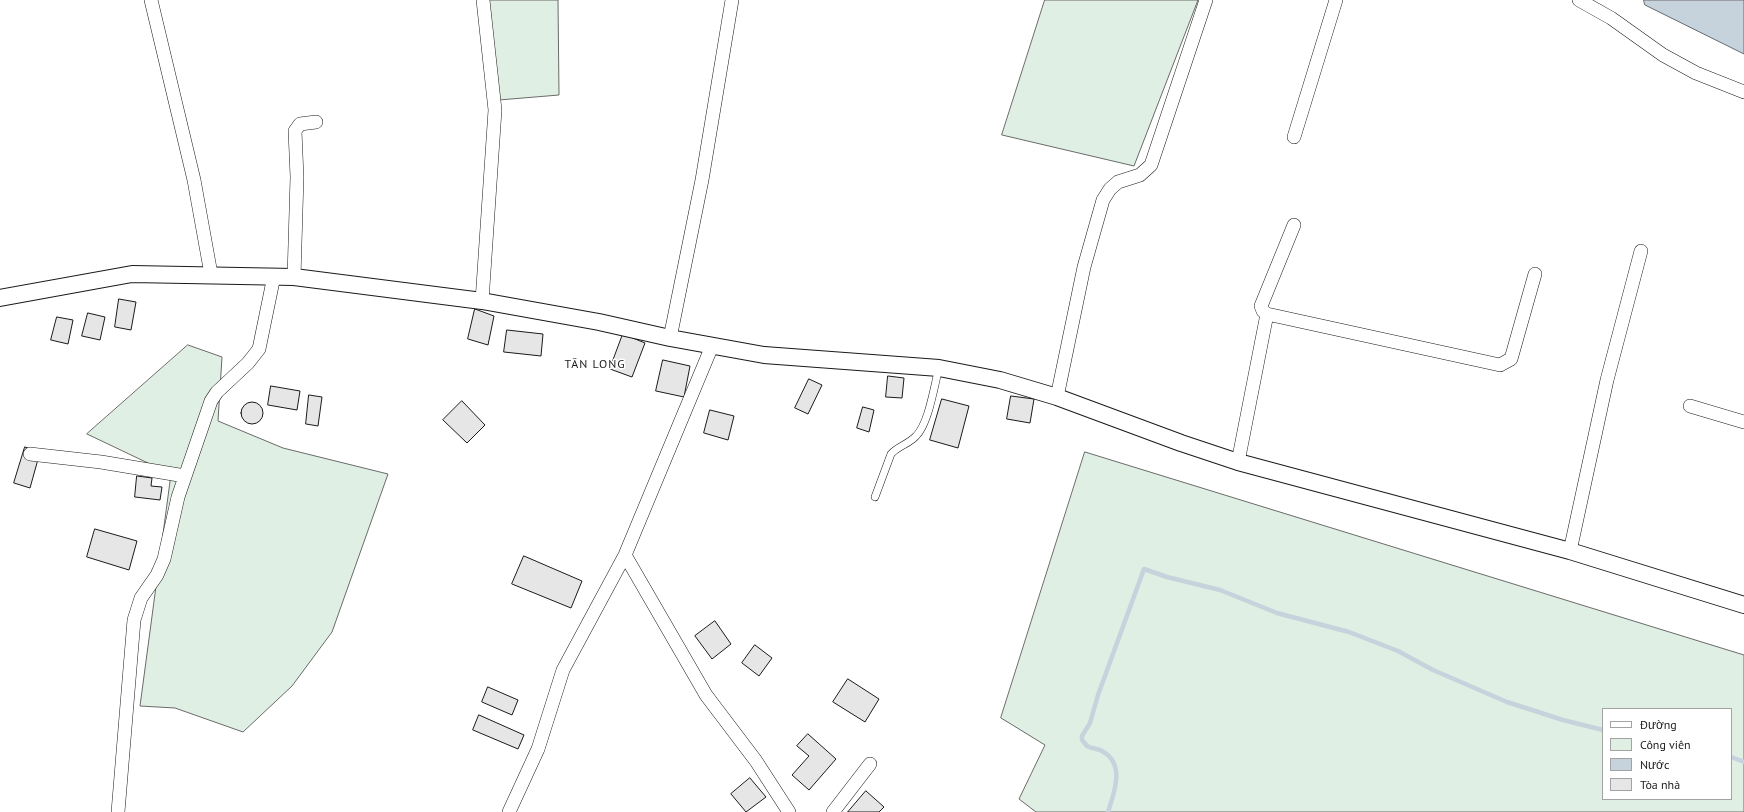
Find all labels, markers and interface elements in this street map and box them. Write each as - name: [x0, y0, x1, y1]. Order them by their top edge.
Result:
- district label: TÂN LONG: [564, 358, 626, 372]
- legend: [1602, 708, 1732, 800]
- text: Đường: [1640, 717, 1677, 732]
- text: Công viên: [1640, 737, 1691, 752]
- text: Nước: [1640, 757, 1669, 772]
- text: Tòa nhà: [1640, 777, 1680, 792]

